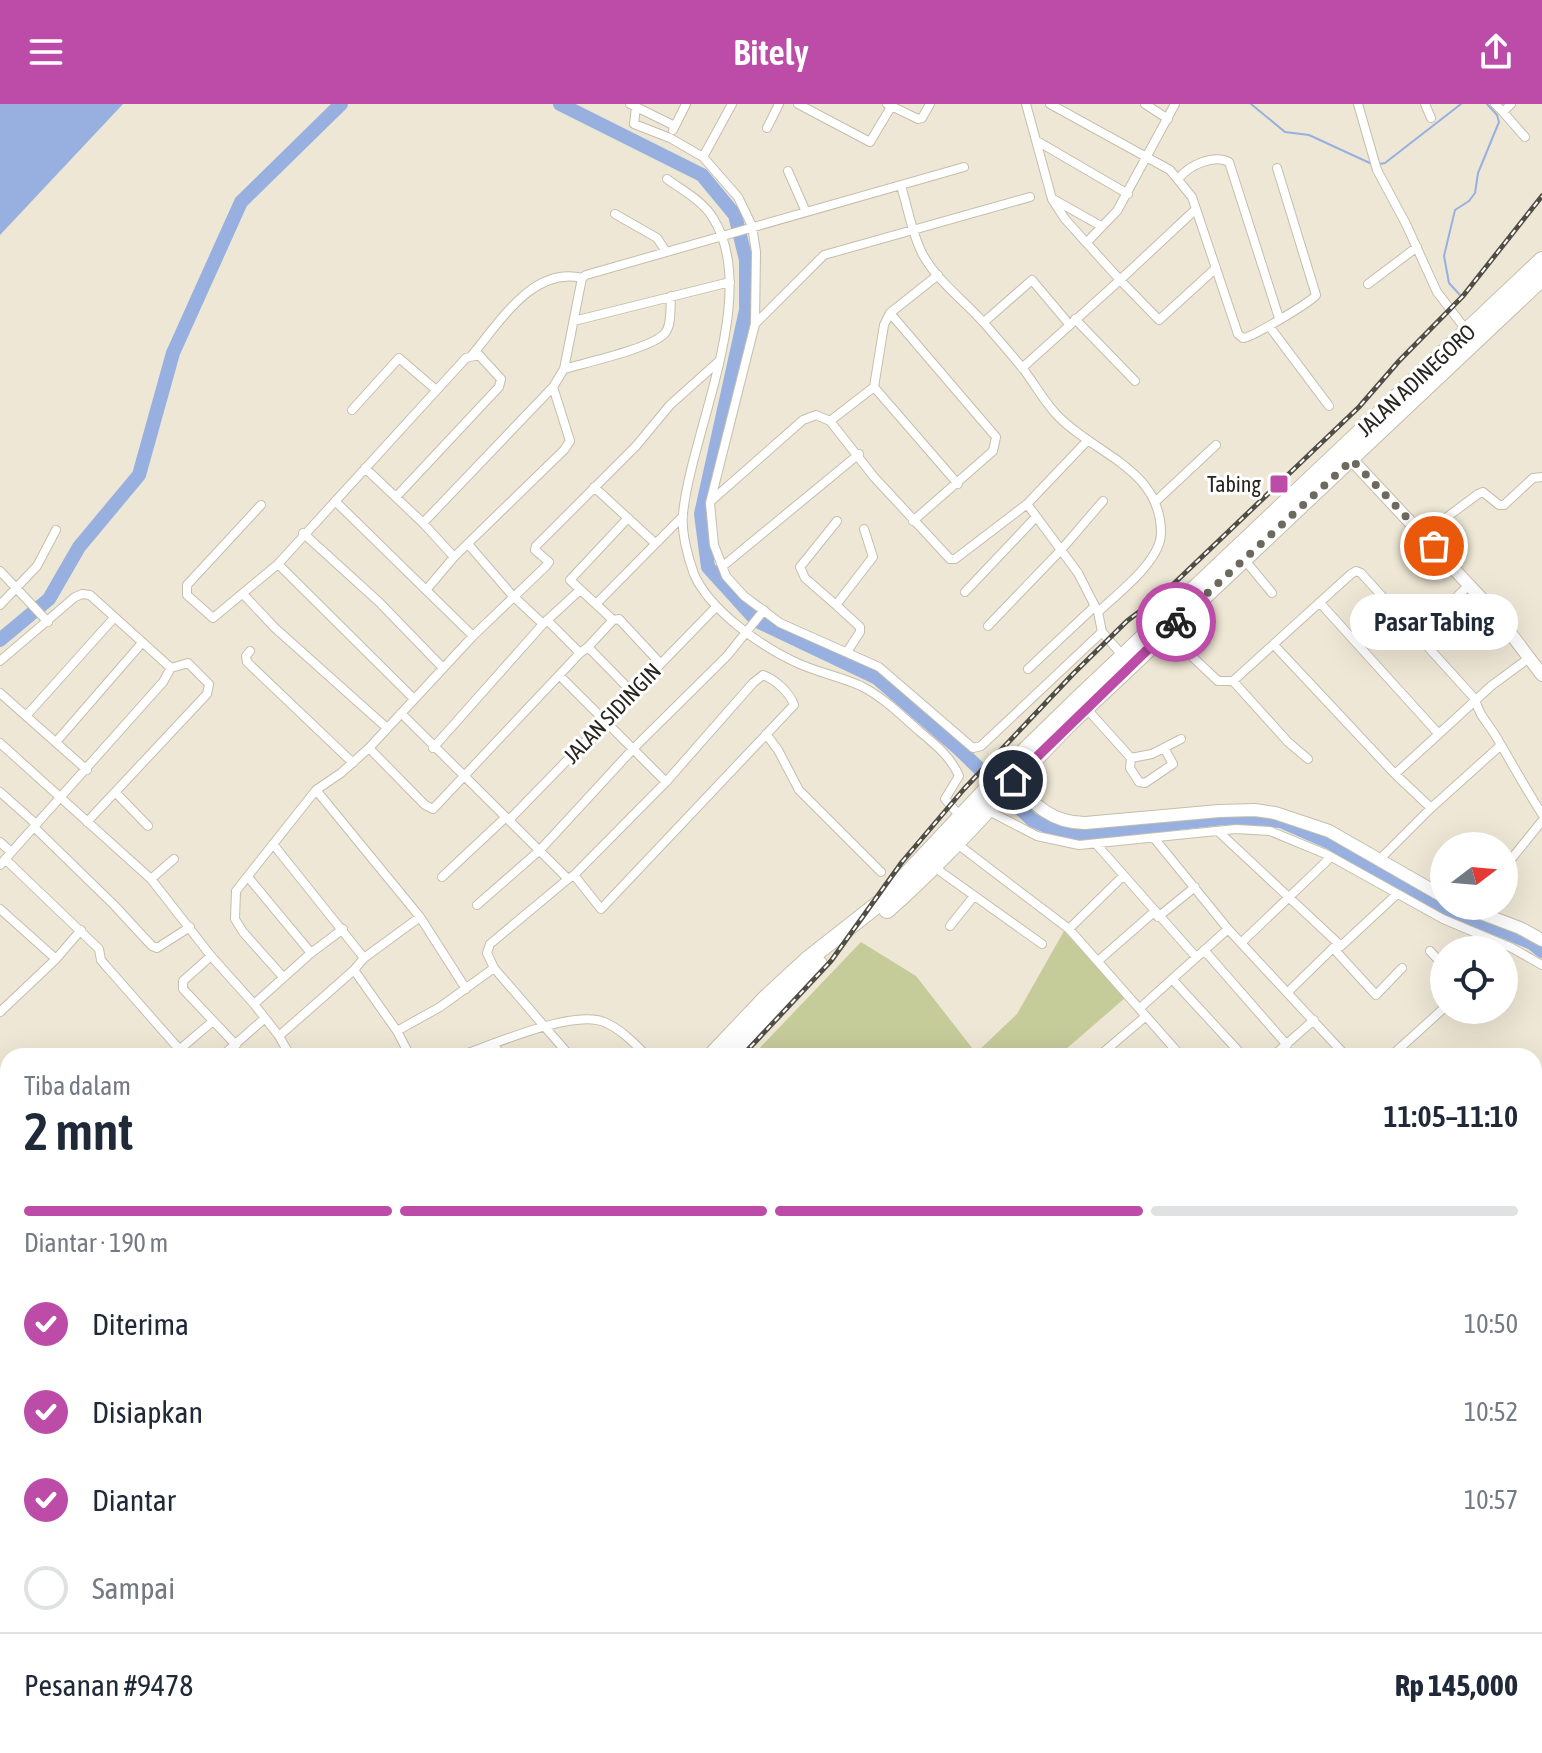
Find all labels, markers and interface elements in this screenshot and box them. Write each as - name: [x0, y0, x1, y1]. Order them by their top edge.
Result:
- icon: menu: [24, 30, 68, 74]
- icon: share: [1474, 30, 1518, 74]
- text: Bitely: [733, 31, 809, 73]
- street label: JALAN ADINEGORO: [1351, 319, 1481, 441]
- place label: Tabing: [1207, 471, 1262, 497]
- marker: Tabing: [1268, 473, 1290, 495]
- pin: [1400, 512, 1468, 580]
- icon: bag: [1412, 524, 1456, 568]
- courier: [1136, 582, 1216, 662]
- callout: Pasar Tabing: [1350, 594, 1518, 650]
- icon: bike: [1154, 600, 1198, 644]
- text: Pasar Tabing: [1374, 607, 1494, 637]
- street label: JALAN SIDINGIN: [558, 658, 666, 768]
- pin: [979, 746, 1047, 814]
- icon: home: [991, 758, 1035, 802]
- north arrow: [1430, 832, 1518, 920]
- map controls: [1430, 832, 1518, 1024]
- button: locate: [1430, 936, 1518, 1024]
- text: Tiba dalam: [24, 1071, 131, 1101]
- text: 11:05–11:10: [1383, 1099, 1518, 1133]
- text: 2 mnt: [24, 1101, 133, 1161]
- text: Diantar · 190 m: [24, 1228, 168, 1258]
- icon: check: [24, 1302, 68, 1346]
- text: Diterima: [92, 1307, 189, 1341]
- text: 10:50: [1464, 1309, 1518, 1339]
- icon: check: [24, 1390, 68, 1434]
- text: Disiapkan: [92, 1395, 203, 1429]
- text: 10:52: [1464, 1397, 1518, 1427]
- icon: check: [24, 1478, 68, 1522]
- text: Diantar: [92, 1483, 176, 1517]
- text: 10:57: [1464, 1485, 1518, 1515]
- text: Sampai: [92, 1571, 175, 1605]
- text: Pesanan #9478: [24, 1668, 193, 1702]
- text: Rp 145,000: [1395, 1668, 1518, 1702]

